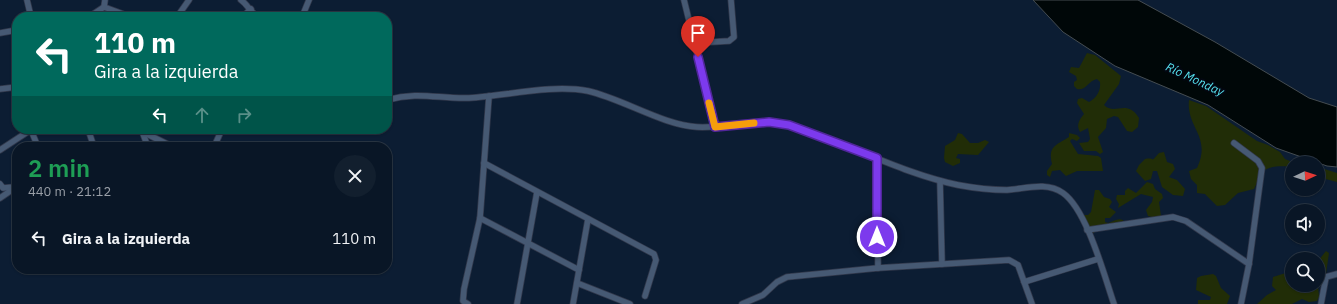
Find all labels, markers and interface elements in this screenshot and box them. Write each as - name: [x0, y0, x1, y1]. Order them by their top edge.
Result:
- pin: [681, 16, 715, 57]
- icon: arrive: [687, 22, 709, 44]
- text: 110 m: [94, 24, 176, 61]
- icon: left: [28, 28, 80, 80]
- water label: Río Monday: [1163, 59, 1228, 100]
- text: Gira a la izquierda: [94, 60, 238, 83]
- icon: left: [149, 104, 171, 126]
- icon: ahead: [191, 104, 213, 126]
- icon: right: [233, 104, 255, 126]
- text: 2 min: [28, 152, 90, 184]
- button: close: [334, 155, 376, 197]
- north arrow: [1285, 156, 1325, 196]
- map controls: [1285, 156, 1325, 292]
- text: 440 m · 21:12: [28, 183, 111, 200]
- button: sound: [1285, 204, 1325, 244]
- position arrow: [856, 216, 898, 258]
- icon: left: [28, 227, 50, 249]
- text: Gira a la izquierda: [62, 229, 190, 248]
- text: 110 m: [332, 229, 376, 248]
- button: search: [1285, 252, 1325, 292]

